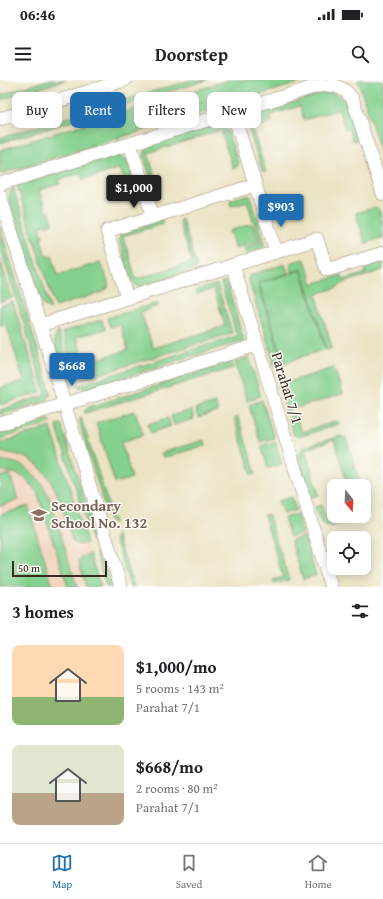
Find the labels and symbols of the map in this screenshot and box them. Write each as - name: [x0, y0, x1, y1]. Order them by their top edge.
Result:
- pin: $1,000: [101, 175, 167, 209]
- pin: $903: [257, 194, 305, 228]
- street label: Parahat 7/1: [267, 349, 308, 426]
- pin: $668: [48, 353, 96, 387]
- north arrow: [327, 479, 371, 523]
- place label: Secondary School No. 132: [51, 495, 147, 533]
- school or university icon: Secondary School No. 132: [30, 506, 48, 524]
- scale bar: [12, 559, 107, 578]

